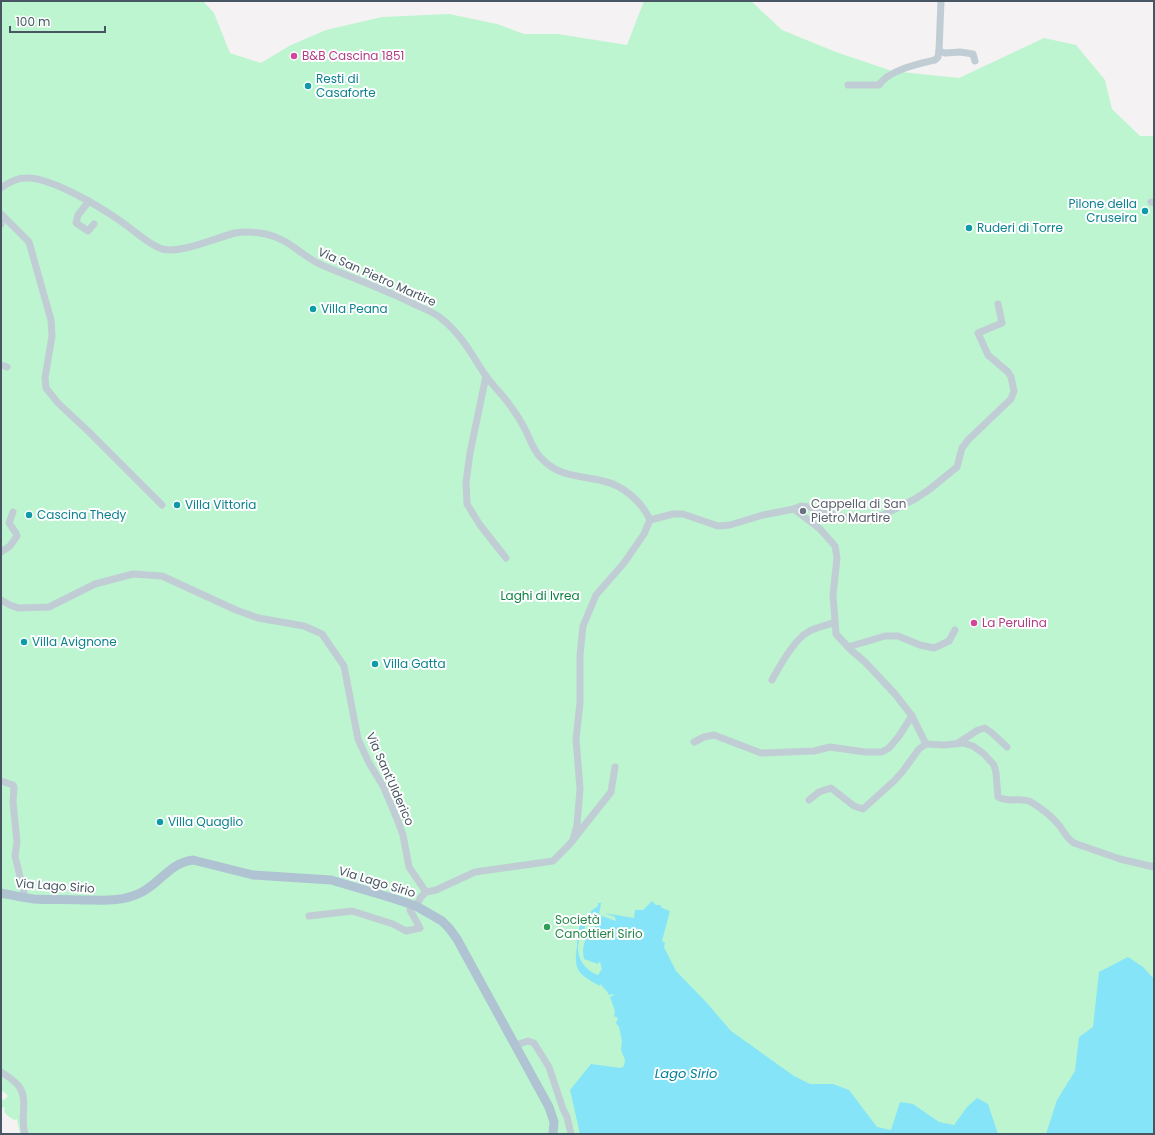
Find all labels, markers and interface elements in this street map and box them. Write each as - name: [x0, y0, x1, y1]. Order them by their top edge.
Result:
- scale bar: [10, 8, 105, 34]
- text: 100 m: [16, 13, 50, 30]
- place label: B&B Cascina 1851: [302, 47, 404, 64]
- marker: B&B Cascina 1851: [289, 51, 299, 61]
- place label: Resti di Casaforte: [316, 70, 376, 101]
- marker: Resti di Casaforte: [303, 81, 313, 91]
- place label: Pilone della Cruseira: [1069, 195, 1137, 226]
- marker: Pilone della Cruseira: [1140, 206, 1150, 216]
- place label: Ruderi di Torre: [977, 219, 1063, 236]
- marker: Ruderi di Torre: [964, 223, 974, 233]
- street label: Via San Pietro Martire: [315, 243, 439, 310]
- place label: Villa Peana: [321, 300, 388, 317]
- marker: Villa Peana: [308, 304, 318, 314]
- place label: Cappella di San Pietro Martire: [811, 495, 906, 526]
- place label: Villa Vittoria: [185, 496, 256, 513]
- marker: Villa Vittoria: [172, 500, 182, 510]
- place label: Cascina Thedy: [37, 506, 127, 523]
- marker: Cappella di San Pietro Martire: [798, 506, 808, 516]
- marker: Cascina Thedy: [24, 510, 34, 520]
- park label: Laghi di Ivrea: [500, 587, 580, 604]
- place label: La Perulina: [982, 614, 1047, 631]
- marker: La Perulina: [969, 618, 979, 628]
- place label: Villa Avignone: [32, 633, 117, 650]
- marker: Villa Avignone: [19, 637, 29, 647]
- place label: Villa Gatta: [383, 655, 446, 672]
- marker: Villa Gatta: [370, 659, 380, 669]
- street label: Via Sant'Ulderico: [362, 729, 419, 828]
- place label: Villa Quaglio: [168, 813, 244, 830]
- marker: Villa Quaglio: [155, 817, 165, 827]
- street label: Via Lago Sirio: [337, 862, 418, 901]
- street label: Via Lago Sirio: [15, 874, 96, 897]
- place label: Società Canottieri Sirio: [555, 911, 643, 942]
- marker: Società Canottieri Sirio: [542, 922, 552, 932]
- water label: Lago Sirio: [655, 1064, 717, 1083]

